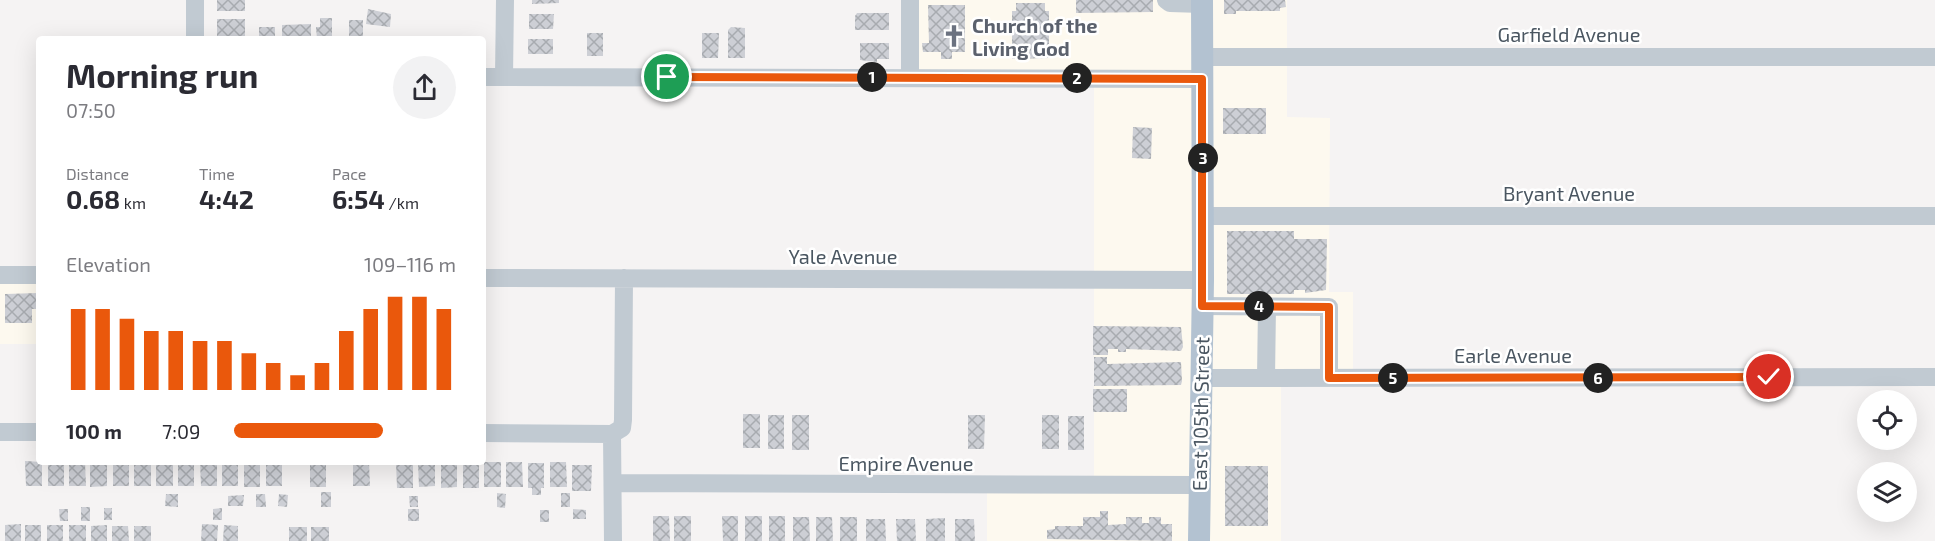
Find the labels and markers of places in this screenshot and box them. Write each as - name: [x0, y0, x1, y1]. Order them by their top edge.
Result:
- place label: Church of the Living God: [972, 13, 1097, 60]
- church icon: Church of the Living God: [941, 23, 967, 49]
- pin: [641, 51, 692, 102]
- pin: 1: [857, 62, 887, 92]
- pin: 2: [1062, 63, 1092, 93]
- pin: 3: [1188, 143, 1218, 173]
- pin: 4: [1244, 291, 1274, 321]
- pin: [1743, 351, 1794, 402]
- pin: 5: [1378, 363, 1408, 393]
- pin: 6: [1583, 363, 1613, 393]

